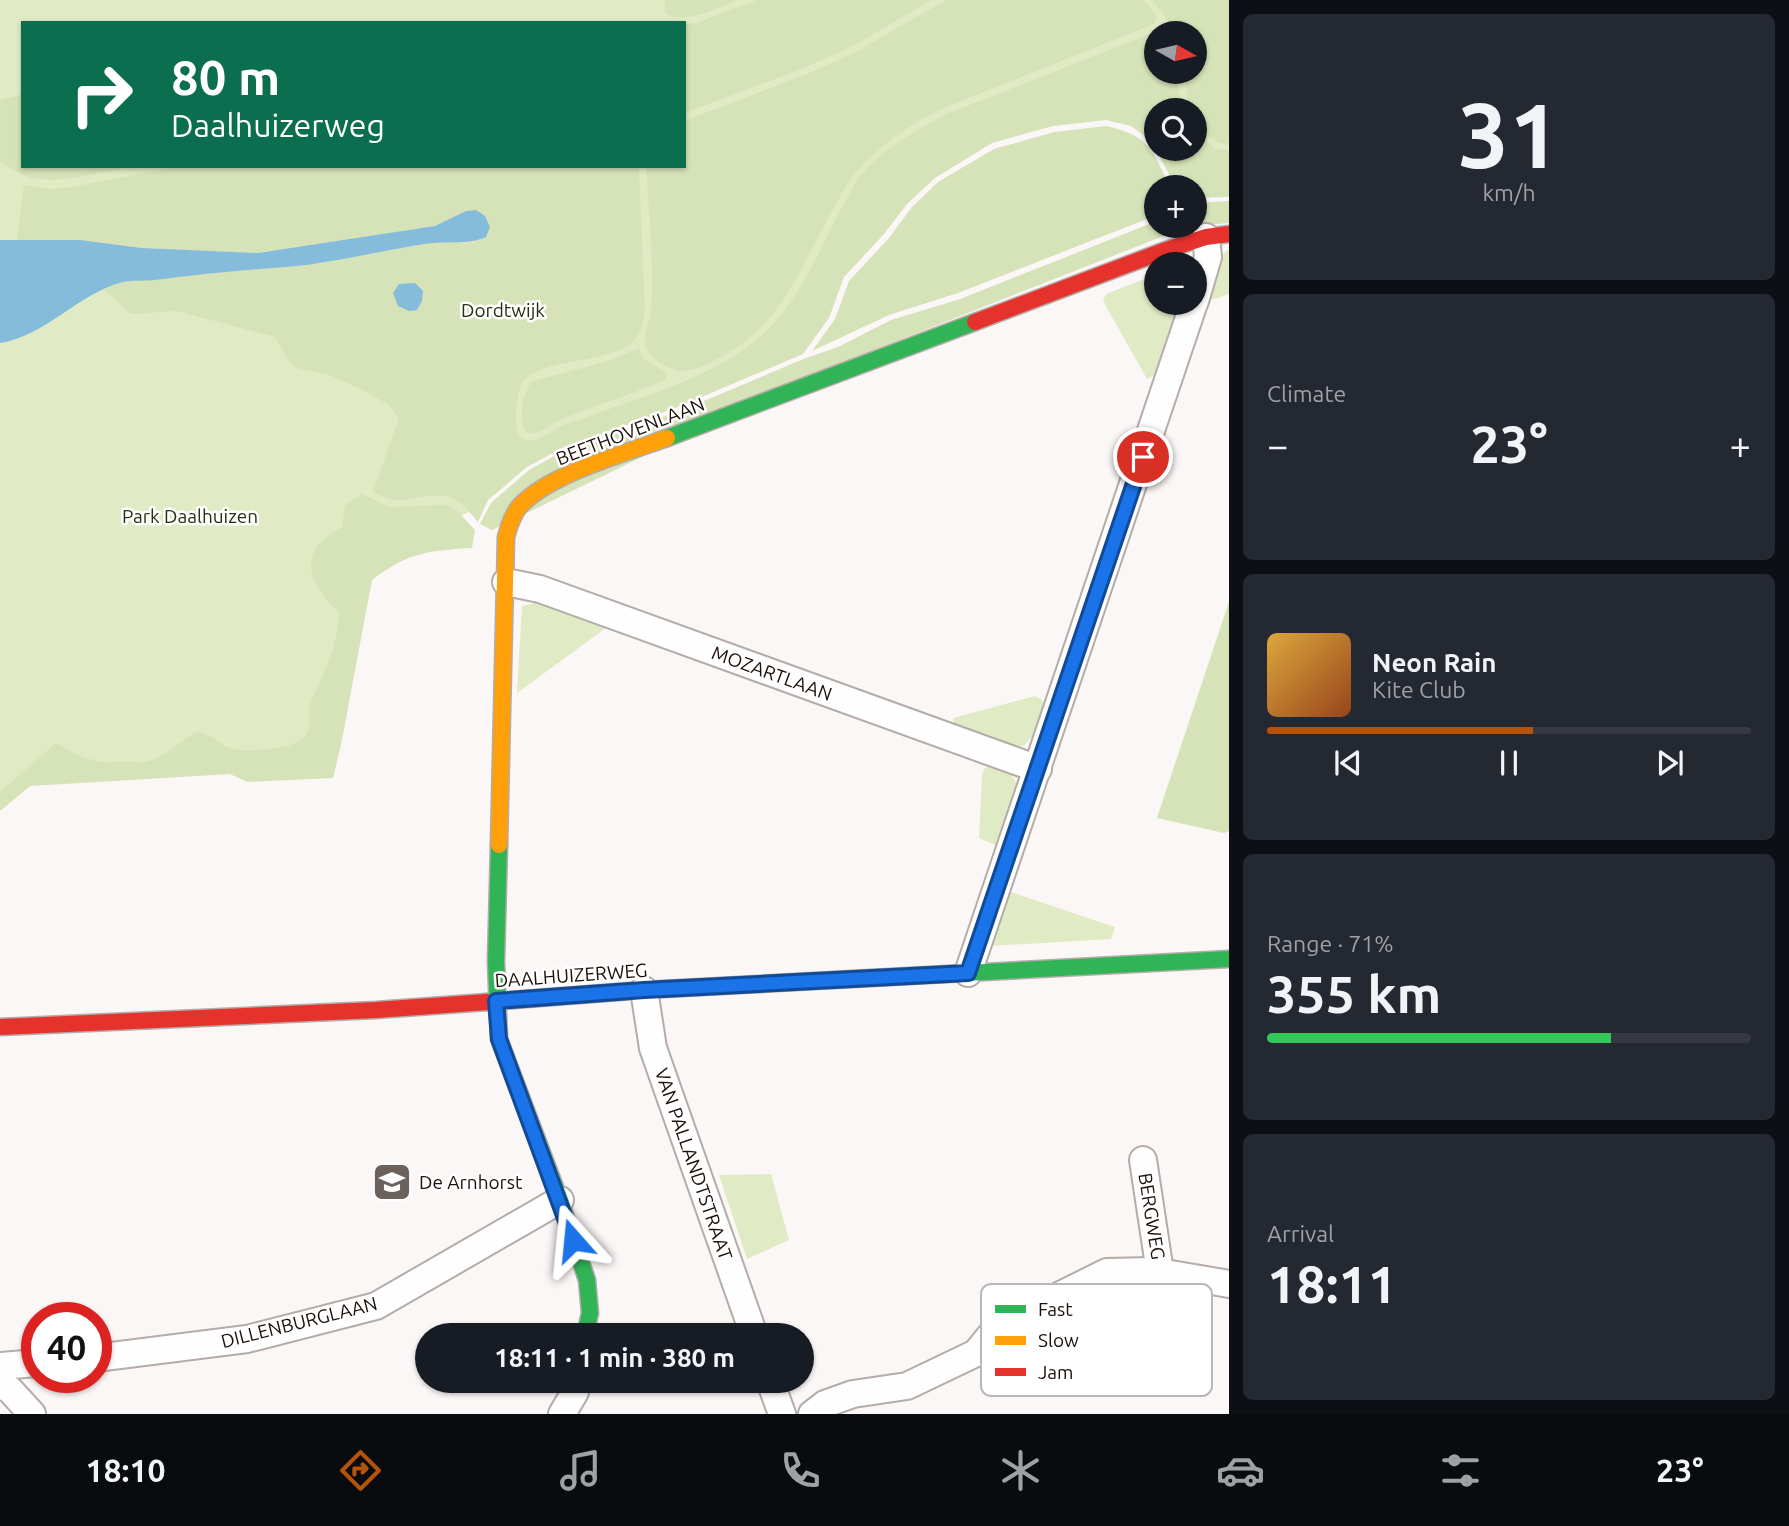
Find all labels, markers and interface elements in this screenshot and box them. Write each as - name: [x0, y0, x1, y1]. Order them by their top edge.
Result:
- north arrow: [1144, 21, 1208, 84]
- map controls: [1144, 21, 1207, 315]
- icon: right: [56, 49, 147, 140]
- text: 80 m: [171, 49, 280, 104]
- text: 31: [1458, 83, 1560, 185]
- button: search: [1144, 98, 1207, 161]
- text: Daalhuizerweg: [171, 107, 385, 143]
- button: +: [1144, 175, 1207, 238]
- text: km/h: [1482, 180, 1536, 205]
- button: −: [1144, 252, 1207, 315]
- park label: Dordtwijk: [461, 299, 545, 321]
- text: Climate: [1267, 381, 1346, 406]
- street label: BEETHOVENLAAN: [553, 393, 707, 469]
- text: 23°: [1470, 415, 1548, 473]
- text: −: [1267, 424, 1288, 466]
- text: +: [1730, 424, 1751, 466]
- pin: [1113, 427, 1173, 487]
- icon: arrive: [1124, 438, 1162, 476]
- park label: Park Daalhuizen: [122, 505, 258, 527]
- street label: MOZARTLAAN: [709, 641, 835, 705]
- text: Neon Rain: [1372, 648, 1497, 677]
- text: Kite Club: [1372, 677, 1466, 702]
- icon: previous: [1329, 744, 1367, 782]
- icon: pause: [1490, 744, 1528, 782]
- icon: next: [1651, 744, 1689, 782]
- text: Range · 71%: [1267, 931, 1394, 956]
- street label: DAALHUIZERWEG: [494, 959, 648, 991]
- text: 355 km: [1267, 965, 1441, 1023]
- street label: VAN PALLANDTSTRAAT: [651, 1065, 737, 1263]
- school or university icon: De Arnhorst: [371, 1161, 413, 1203]
- place label: De Arnhorst: [419, 1171, 523, 1193]
- street label: BERGWEG: [1134, 1171, 1170, 1261]
- position arrow: [536, 1203, 610, 1277]
- text: Arrival: [1267, 1221, 1334, 1246]
- text: 18:11: [1267, 1255, 1397, 1313]
- legend: [981, 1284, 1212, 1396]
- street label: DILLENBURGLAAN: [219, 1292, 379, 1352]
- text: Fast: [1038, 1298, 1073, 1320]
- speed limit sign: 40: [21, 1302, 112, 1393]
- text: Slow: [1038, 1329, 1079, 1351]
- text: 18:11 · 1 min · 380 m: [494, 1343, 735, 1372]
- text: Jam: [1038, 1361, 1074, 1383]
- icon: directions: [336, 1446, 385, 1495]
- icon: music: [556, 1446, 605, 1495]
- icon: phone: [776, 1446, 825, 1495]
- icon: climate: [996, 1446, 1045, 1495]
- icon: car: [1216, 1446, 1265, 1495]
- icon: filters: [1436, 1446, 1485, 1495]
- text: 18:10: [85, 1452, 166, 1488]
- text: 23°: [1656, 1452, 1704, 1488]

